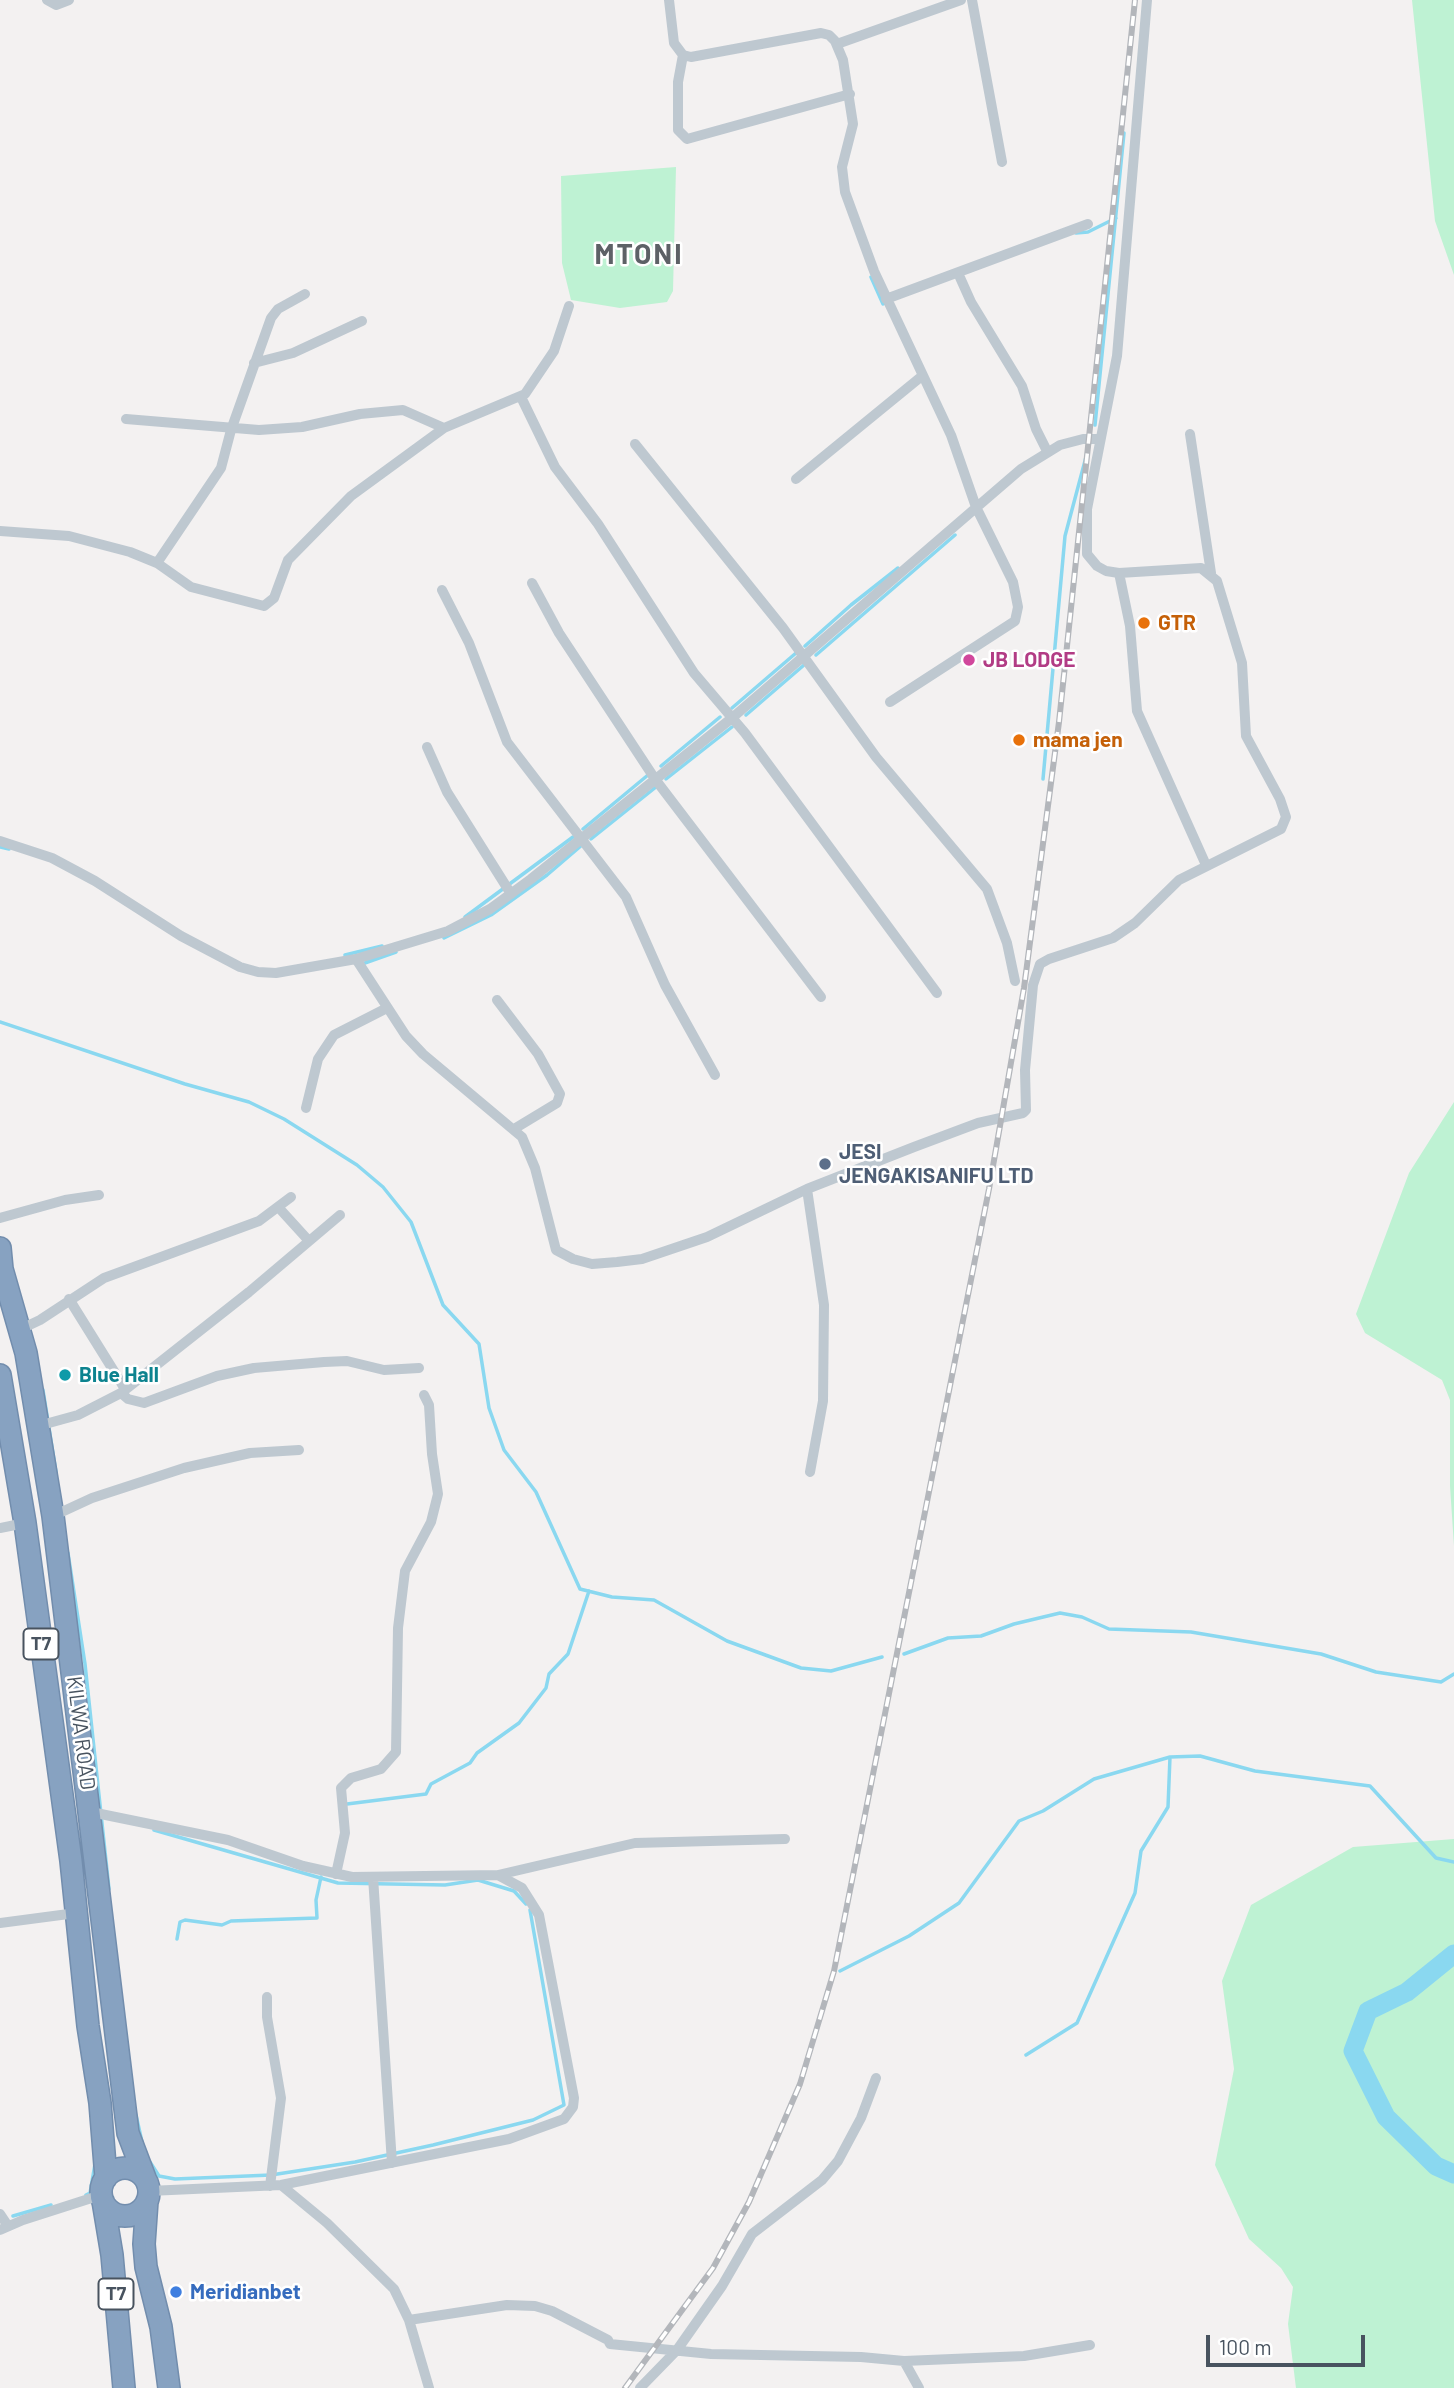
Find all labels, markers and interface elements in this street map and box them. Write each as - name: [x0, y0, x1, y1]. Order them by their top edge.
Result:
- district label: MTONI: [595, 238, 683, 272]
- place label: GTR: [1158, 610, 1196, 636]
- marker: GTR: [1136, 615, 1152, 631]
- place label: JB LODGE: [983, 647, 1075, 673]
- marker: JB LODGE: [961, 652, 977, 668]
- place label: mama jen: [1033, 727, 1123, 753]
- marker: mama jen: [1011, 732, 1027, 748]
- place label: JESI JENGAKISANIFU LTD: [839, 1139, 1034, 1189]
- marker: JESI JENGAKISANIFU LTD: [817, 1156, 833, 1172]
- place label: Blue Hall: [79, 1362, 159, 1388]
- marker: Blue Hall: [57, 1367, 73, 1383]
- road number: T7: [23, 1628, 58, 1660]
- street label: KILWA ROAD: [62, 1675, 100, 1791]
- road number: T7: [99, 2278, 134, 2310]
- place label: Meridianbet: [190, 2279, 301, 2305]
- marker: Meridianbet: [168, 2284, 184, 2300]
- scale bar: [1209, 2322, 1368, 2366]
- text: 100 m: [1219, 2334, 1272, 2359]

